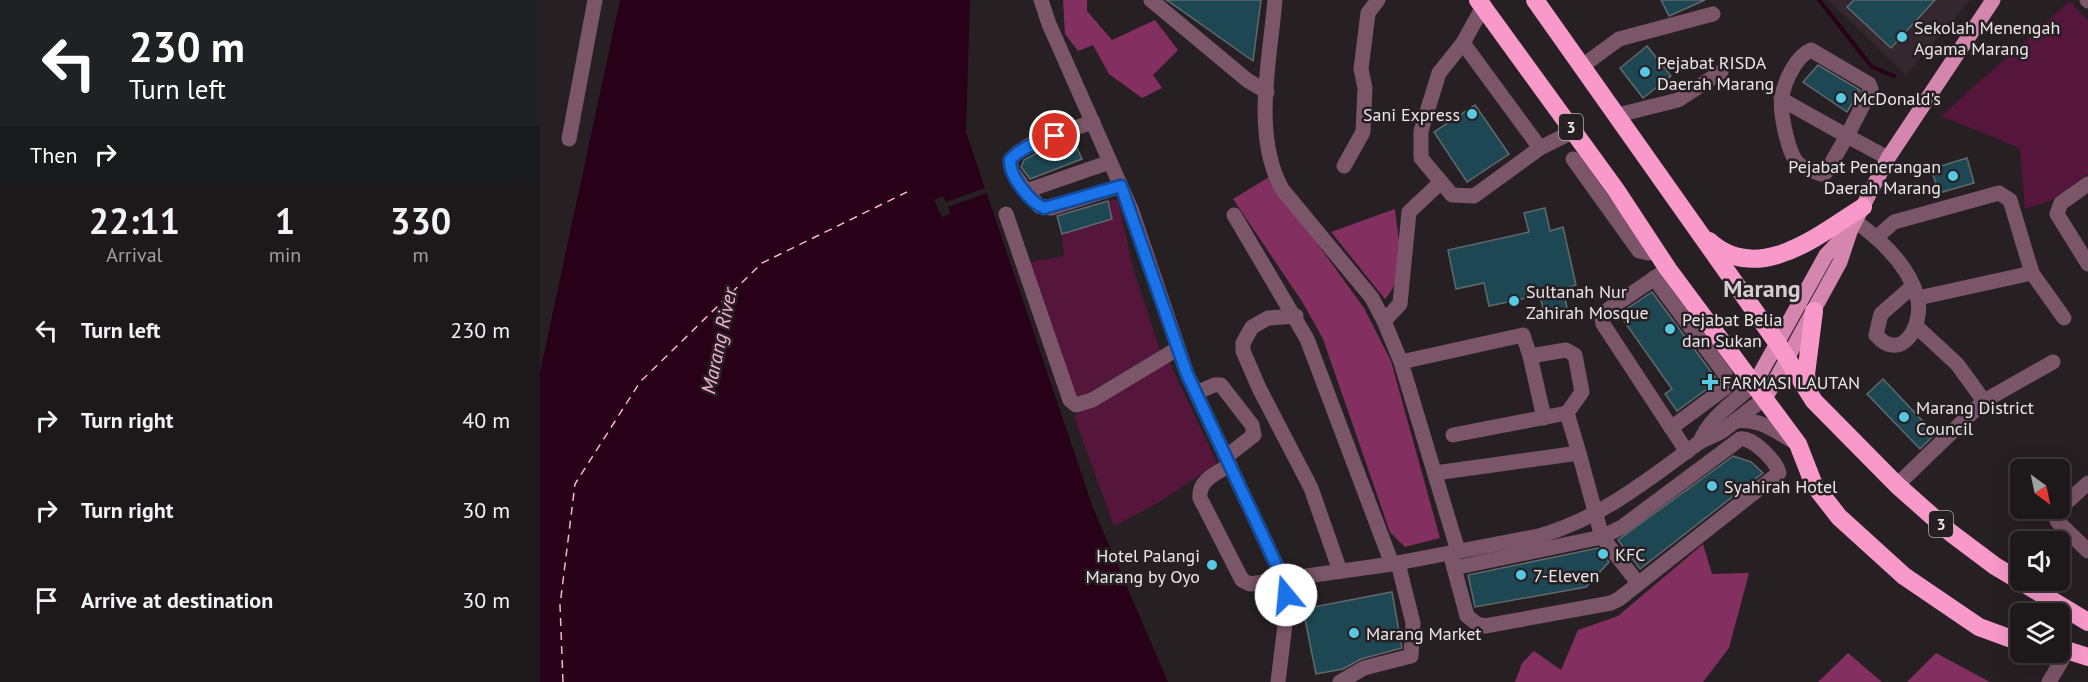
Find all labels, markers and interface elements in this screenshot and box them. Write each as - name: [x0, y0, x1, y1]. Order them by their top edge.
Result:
- place label: Sekolah Menengah Agama Marang: [1914, 16, 2060, 60]
- text: 230 m: [129, 19, 245, 74]
- icon: left: [30, 24, 108, 102]
- marker: Sekolah Menengah Agama Marang: [1895, 30, 1909, 44]
- place label: Pejabat RISDA Daerah Marang: [1657, 51, 1774, 95]
- marker: Pejabat RISDA Daerah Marang: [1638, 65, 1652, 79]
- text: Turn left: [129, 72, 226, 106]
- place label: McDonald's: [1853, 87, 1941, 110]
- marker: McDonald's: [1834, 91, 1848, 105]
- place label: Sani Express: [1363, 103, 1460, 126]
- marker: Sani Express: [1465, 107, 1479, 121]
- pin: [1029, 110, 1080, 161]
- road number: 3: [1559, 114, 1583, 140]
- icon: arrive: [1038, 119, 1071, 152]
- icon: right: [89, 138, 122, 171]
- text: Then: [30, 141, 77, 169]
- place label: Pejabat Penerangan Daerah Marang: [1788, 155, 1941, 199]
- marker: Pejabat Penerangan Daerah Marang: [1946, 169, 1960, 183]
- text: 22:11: [89, 197, 180, 244]
- text: 1: [275, 197, 295, 244]
- text: 330: [390, 197, 451, 244]
- text: Arrival: [106, 242, 162, 268]
- text: min: [269, 242, 301, 268]
- text: m: [413, 242, 429, 268]
- district label: Marang: [1723, 273, 1801, 304]
- place label: Sultanah Nur Zahirah Mosque: [1526, 280, 1649, 324]
- water label: Marang River: [695, 284, 743, 396]
- marker: Sultanah Nur Zahirah Mosque: [1507, 294, 1521, 308]
- place label: Pejabat Belia dan Sukan: [1682, 308, 1783, 352]
- icon: left: [30, 314, 63, 347]
- text: Turn left: [81, 316, 161, 344]
- text: 230 m: [450, 316, 510, 344]
- marker: Pejabat Belia dan Sukan: [1663, 322, 1677, 336]
- place label: FARMASI LAUTAN: [1722, 371, 1860, 394]
- marker: FARMASI LAUTAN: [1703, 375, 1717, 389]
- place label: Marang District Council: [1916, 396, 2034, 440]
- icon: right: [30, 404, 63, 437]
- text: Turn right: [81, 406, 173, 434]
- text: 40 m: [462, 406, 510, 434]
- marker: Marang District Council: [1897, 410, 1911, 424]
- north arrow: [2010, 459, 2070, 519]
- map controls: [2010, 459, 2070, 663]
- place label: Syahirah Hotel: [1724, 475, 1838, 498]
- marker: Syahirah Hotel: [1705, 479, 1719, 493]
- icon: right: [30, 494, 63, 527]
- text: Turn right: [81, 496, 173, 524]
- text: 30 m: [462, 496, 510, 524]
- road number: 3: [1929, 511, 1953, 537]
- button: sound: [2010, 531, 2070, 591]
- place label: KFC: [1615, 543, 1646, 566]
- place label: Hotel Palangi Marang by Oyo: [1086, 544, 1200, 588]
- marker: KFC: [1596, 547, 1610, 561]
- marker: Hotel Palangi Marang by Oyo: [1205, 558, 1219, 572]
- position arrow: [1254, 563, 1318, 627]
- place label: 7-Eleven: [1533, 564, 1599, 587]
- marker: 7-Eleven: [1514, 568, 1528, 582]
- icon: arrive: [30, 584, 63, 617]
- text: Arrive at destination: [81, 586, 273, 614]
- text: 30 m: [462, 586, 510, 614]
- button: layers: [2010, 603, 2070, 663]
- place label: Marang Market: [1366, 622, 1481, 645]
- marker: Marang Market: [1347, 626, 1361, 640]

